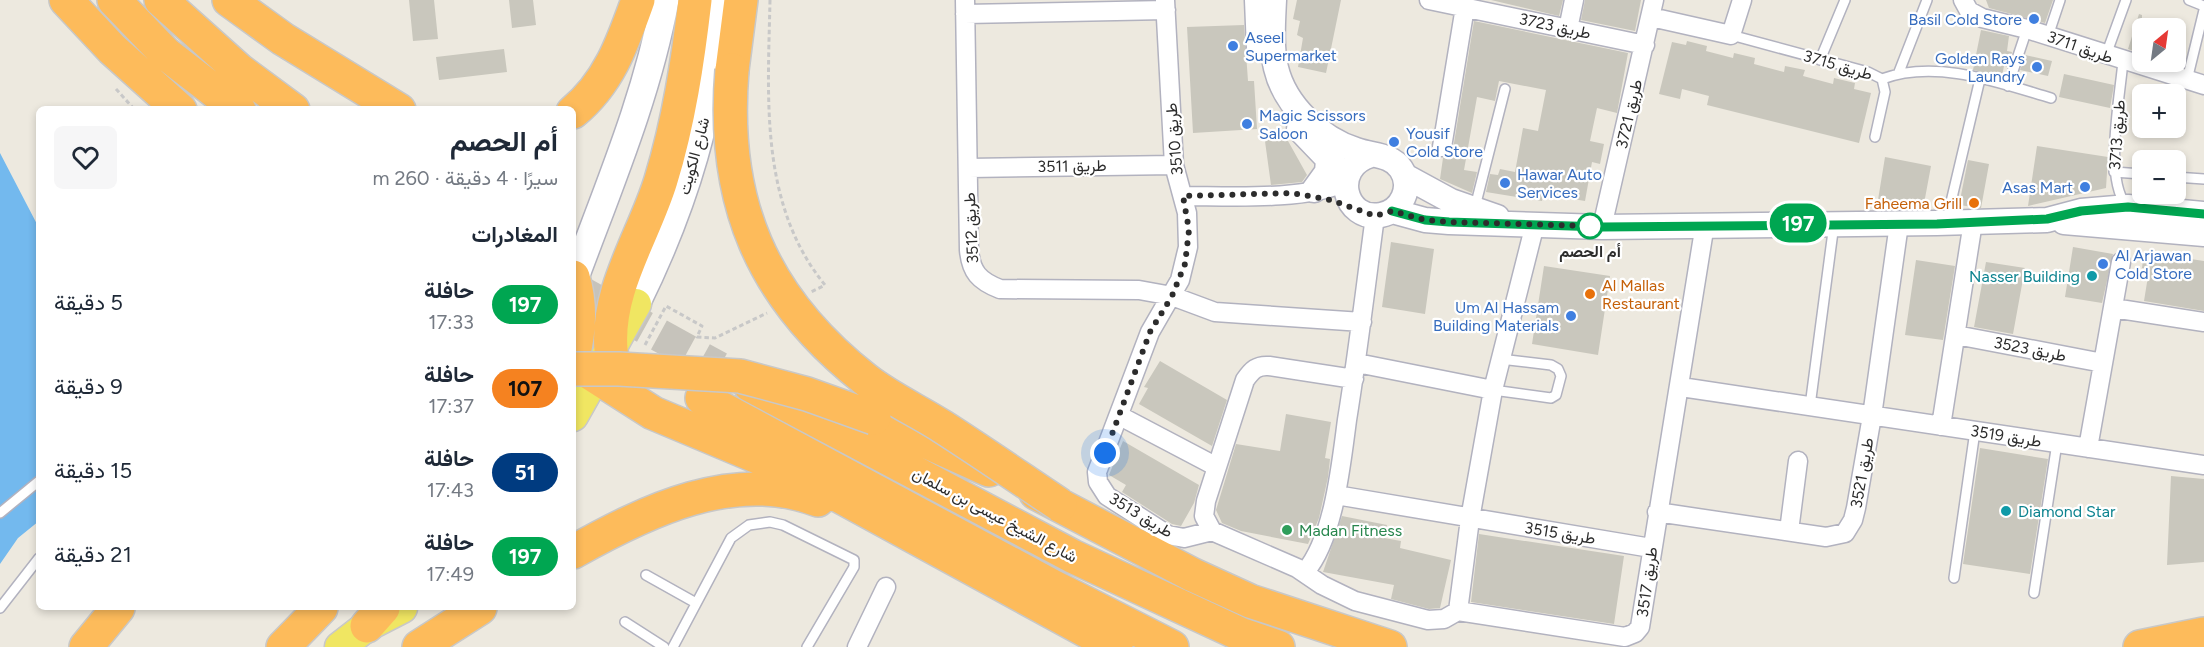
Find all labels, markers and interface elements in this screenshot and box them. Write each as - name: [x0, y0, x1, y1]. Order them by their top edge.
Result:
- street label: طريق 3723: [1517, 9, 1593, 44]
- place label: Basil Cold Store: [1909, 10, 2022, 29]
- marker: Basil Cold Store: [2027, 12, 2041, 26]
- north arrow: [2132, 18, 2186, 72]
- map controls: [2132, 18, 2186, 204]
- street label: طريق 3711: [2044, 27, 2115, 68]
- place label: Aseel Supermarket: [1245, 28, 1337, 65]
- marker: Aseel Supermarket: [1226, 39, 1240, 53]
- street label: طريق 3715: [1801, 46, 1875, 85]
- place label: Golden Rays Laundry: [1935, 49, 2026, 86]
- marker: Golden Rays Laundry: [2030, 60, 2044, 74]
- street label: طريق 3721: [1612, 77, 1647, 151]
- button: +: [2132, 84, 2186, 138]
- street label: طريق 3713: [2105, 99, 2130, 171]
- street label: طريق 3510: [1161, 102, 1188, 176]
- place label: Magic Scissors Saloon: [1259, 106, 1366, 143]
- street label: شارع الكويت: [675, 115, 715, 197]
- marker: Magic Scissors Saloon: [1240, 117, 1254, 131]
- text: أم الحصم: [450, 124, 558, 158]
- place label: Yousif Cold Store: [1406, 124, 1483, 161]
- button: heart: [54, 126, 117, 189]
- marker: Yousif Cold Store: [1387, 135, 1401, 149]
- button: −: [2132, 150, 2186, 204]
- street label: طريق 3511: [1037, 156, 1107, 177]
- place label: Hawar Auto Services: [1517, 165, 1602, 202]
- text: سيرًا · 4 دقيقة · 260 m: [372, 166, 558, 190]
- marker: Hawar Auto Services: [1498, 176, 1512, 190]
- place label: Asas Mart: [2002, 178, 2073, 197]
- marker: Asas Mart: [2078, 180, 2092, 194]
- street label: طريق 3512: [960, 192, 983, 264]
- place label: Faheema Grill: [1865, 194, 1962, 213]
- marker: Faheema Grill: [1967, 196, 1981, 210]
- line badge: 197: [1764, 204, 1832, 242]
- text: 197: [1782, 211, 1814, 236]
- marker: أم الحصم: [1577, 213, 1603, 239]
- text: المغادرات: [472, 221, 558, 248]
- place label: أم الحصم: [1559, 242, 1621, 262]
- place label: Al Arjawan Cold Store: [2115, 246, 2192, 283]
- marker: Al Arjawan Cold Store: [2096, 257, 2110, 271]
- place label: Nasser Building: [1969, 267, 2080, 286]
- marker: Nasser Building: [2085, 269, 2099, 283]
- place label: Al Mallas Restaurant: [1602, 276, 1680, 313]
- text: حافلة: [424, 277, 474, 304]
- marker: Al Mallas Restaurant: [1583, 287, 1597, 301]
- text: 5 دقيقة: [54, 289, 123, 316]
- text: 197: [509, 292, 541, 317]
- place label: Um Al Hassam Building Materials: [1433, 298, 1559, 335]
- marker: Um Al Hassam Building Materials: [1564, 309, 1578, 323]
- text: 17:33: [428, 310, 474, 334]
- street label: طريق 3523: [1992, 333, 2068, 366]
- text: حافلة: [424, 361, 474, 388]
- text: 9 دقيقة: [54, 373, 123, 400]
- text: 107: [508, 376, 542, 401]
- text: 17:37: [428, 394, 474, 418]
- street label: طريق 3519: [1969, 421, 2043, 452]
- street label: طريق 3521: [1846, 436, 1879, 510]
- your location: [1090, 438, 1120, 468]
- text: حافلة: [424, 445, 474, 472]
- text: 15 دقيقة: [54, 457, 132, 484]
- text: 51: [514, 460, 536, 485]
- street label: شارع الشيخ عيسى بن سلمان: [909, 463, 1081, 568]
- text: 17:43: [427, 478, 474, 502]
- street label: طريق 3513: [1105, 489, 1176, 542]
- place label: Diamond Star: [2018, 502, 2116, 521]
- marker: Diamond Star: [1999, 504, 2013, 518]
- street label: طريق 3515: [1523, 518, 1597, 549]
- place label: Madan Fitness: [1299, 521, 1402, 540]
- marker: Madan Fitness: [1280, 523, 1294, 537]
- text: حافلة: [424, 529, 474, 556]
- text: 21 دقيقة: [54, 541, 132, 568]
- text: 197: [509, 544, 541, 569]
- street label: طريق 3517: [1633, 546, 1662, 619]
- text: 17:49: [426, 562, 474, 586]

